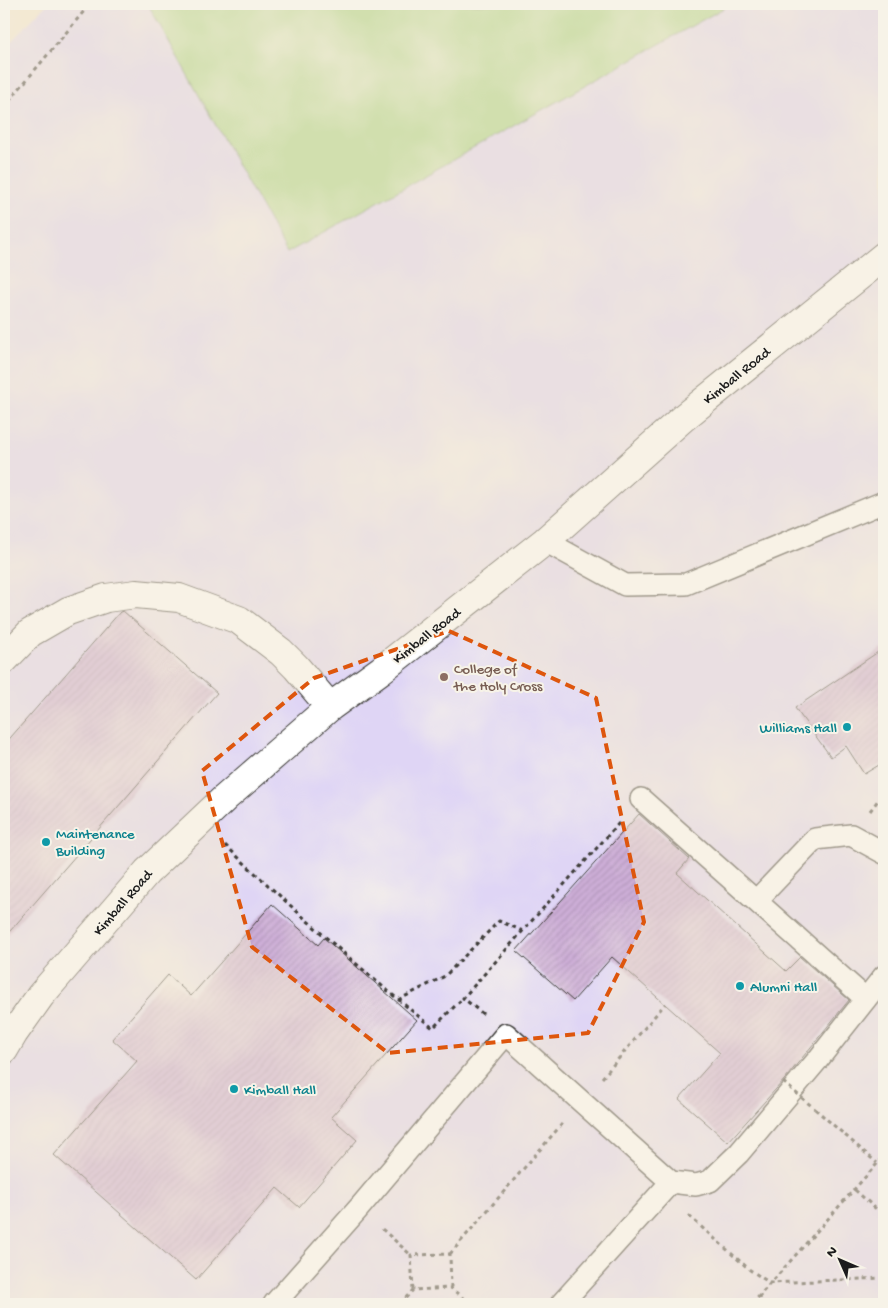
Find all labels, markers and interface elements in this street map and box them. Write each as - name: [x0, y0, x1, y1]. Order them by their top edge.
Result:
- street label: Kimball Road: [700, 343, 775, 409]
- street label: Kimball Road: [390, 604, 466, 669]
- place label: College of the Holy Cross: [453, 661, 543, 696]
- marker: College of the Holy Cross: [438, 671, 450, 683]
- place label: Williams Hall: [760, 720, 837, 738]
- marker: Williams Hall: [841, 721, 853, 733]
- place label: Maintenance Building: [55, 826, 135, 861]
- marker: Maintenance Building: [40, 836, 52, 848]
- street label: Kimball Road: [90, 866, 158, 940]
- place label: Alumni Hall: [750, 979, 817, 997]
- marker: Alumni Hall: [734, 980, 746, 992]
- place label: Kimball Hall: [244, 1082, 316, 1100]
- marker: Kimball Hall: [228, 1083, 240, 1095]
- north arrow: [816, 1236, 866, 1286]
- text: N: [823, 1243, 842, 1262]

